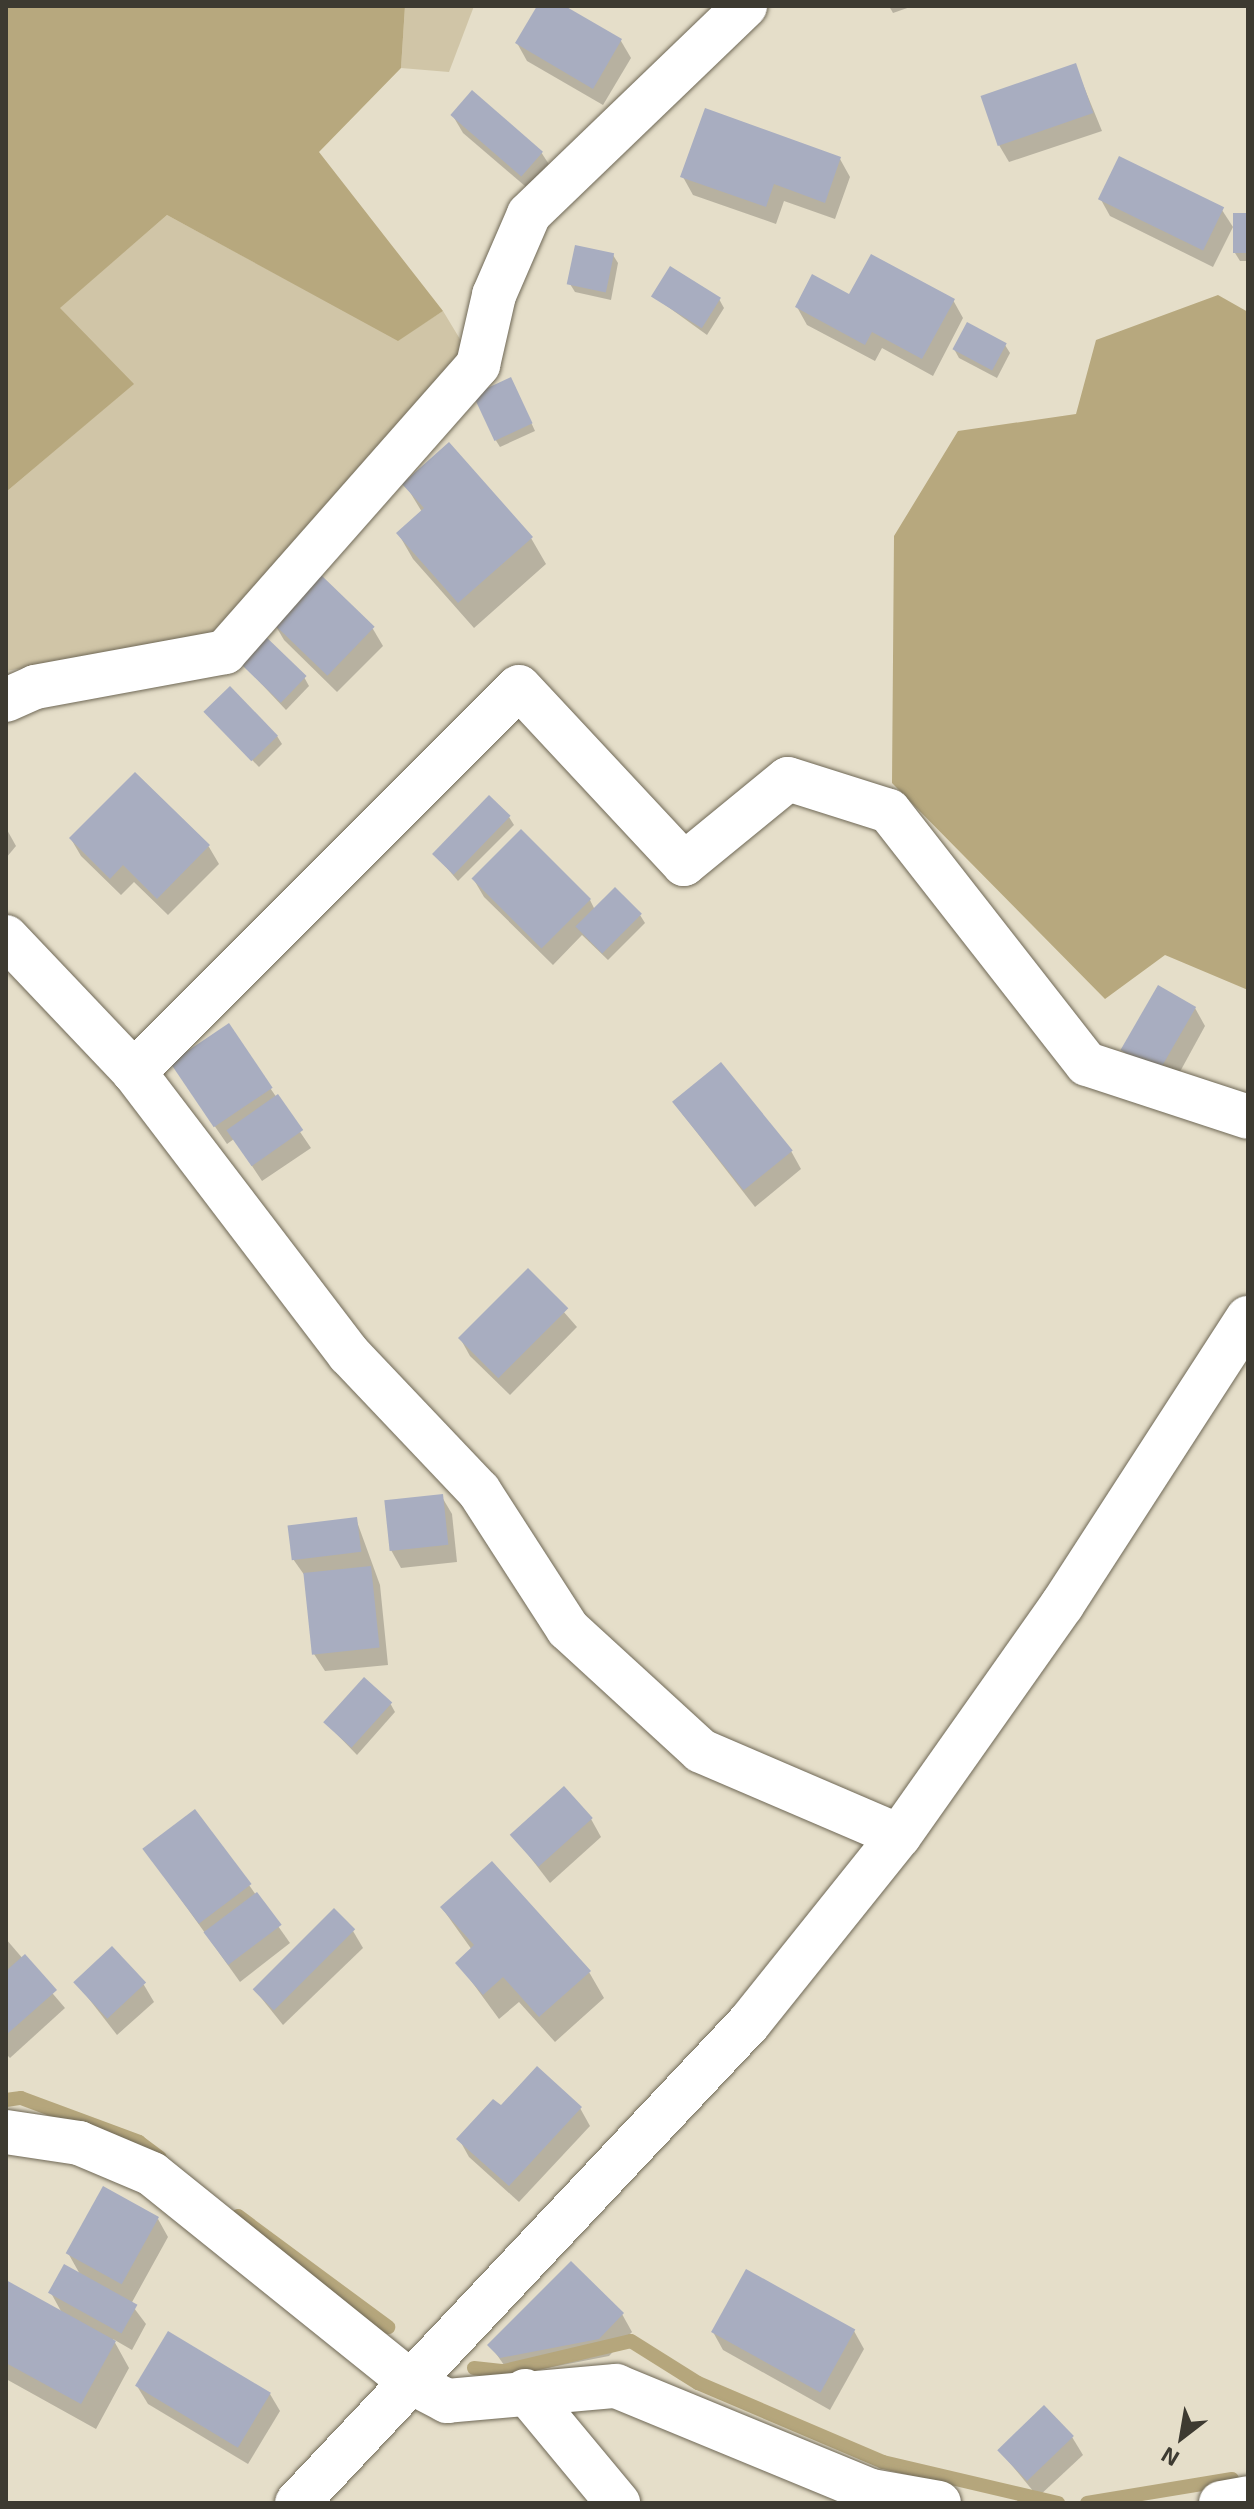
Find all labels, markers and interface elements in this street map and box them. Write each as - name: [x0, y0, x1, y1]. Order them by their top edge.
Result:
- north arrow: [1142, 2397, 1222, 2477]
- text: N: [1156, 2442, 1183, 2473]

